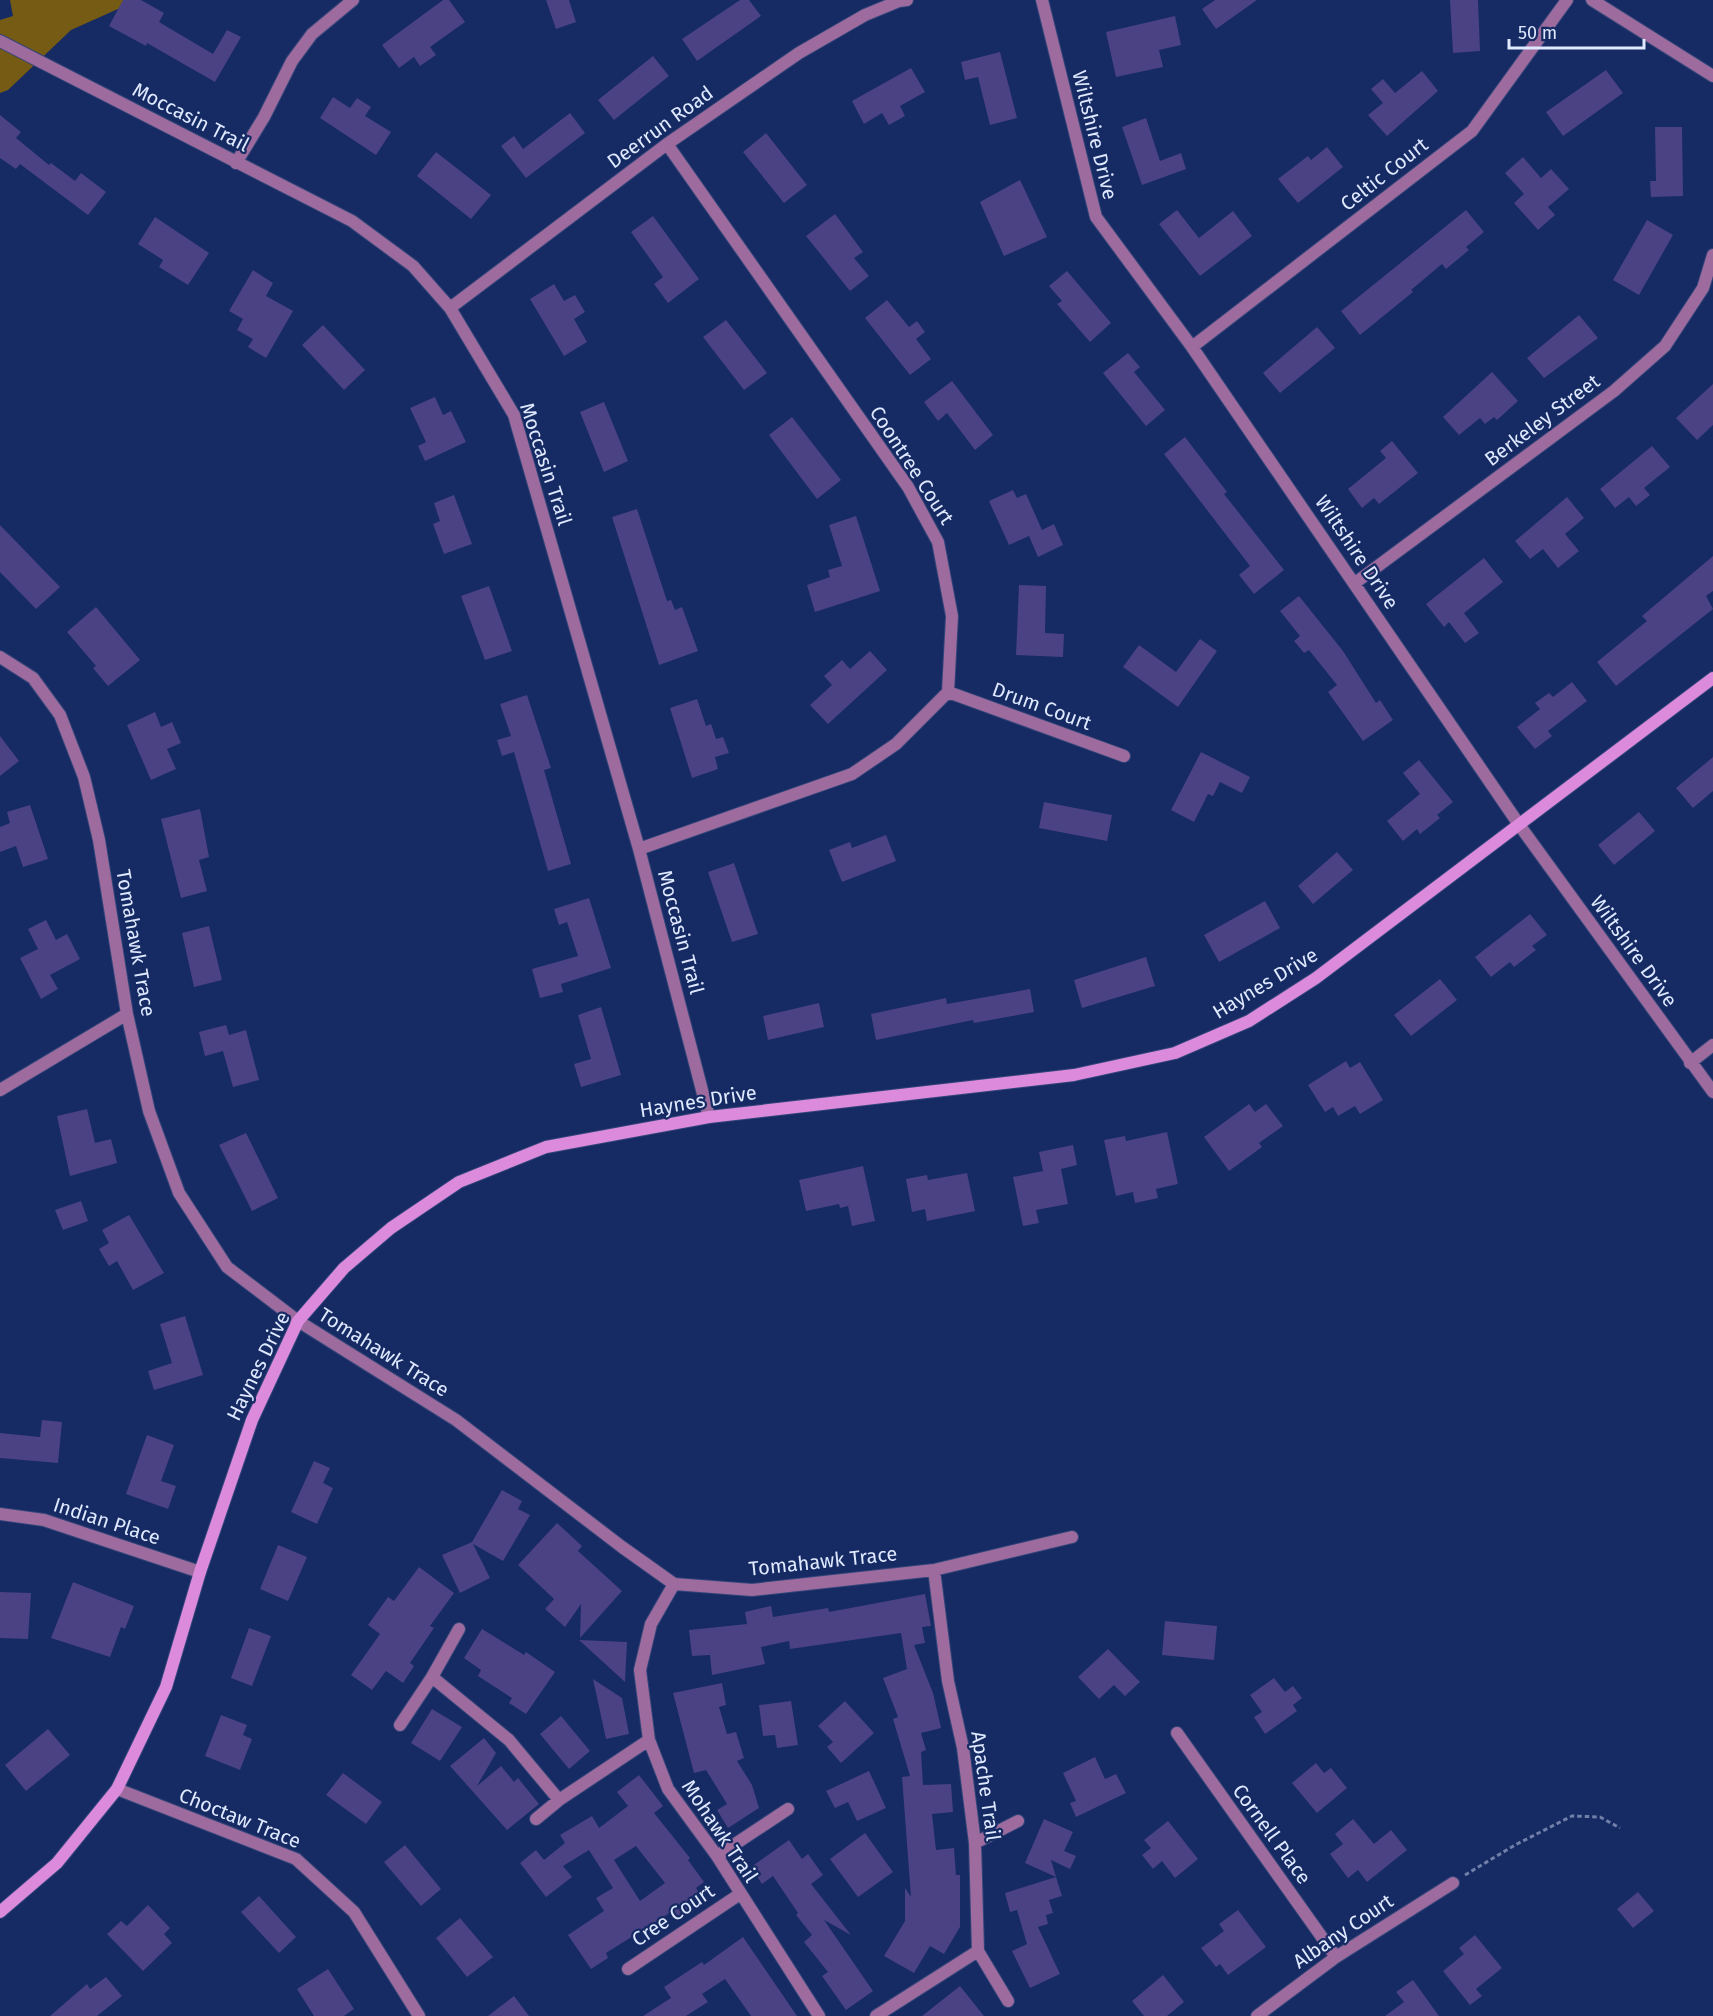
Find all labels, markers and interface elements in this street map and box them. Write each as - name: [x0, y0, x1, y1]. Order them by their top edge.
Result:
- scale bar: [1509, 12, 1644, 50]
- text: 50 m: [1518, 22, 1557, 44]
- street label: Wiltshire Drive: [1067, 68, 1123, 202]
- street label: Moccasin Trail: [129, 77, 253, 157]
- street label: Deerrun Road: [602, 81, 718, 173]
- street label: Celtic Court: [1336, 132, 1433, 216]
- street label: Berkeley Street: [1480, 369, 1605, 471]
- street label: Moccasin Trail: [515, 400, 577, 529]
- street label: Coontree Court: [865, 401, 960, 529]
- street label: Wiltshire Drive: [1310, 491, 1404, 613]
- street label: Drum Court: [989, 677, 1096, 735]
- street label: Moccasin Trail: [653, 867, 709, 997]
- street label: Tomahawk Trace: [111, 868, 161, 1018]
- street label: Wiltshire Drive: [1585, 890, 1683, 1012]
- street label: Haynes Drive: [1208, 942, 1322, 1024]
- street label: Haynes Drive: [638, 1080, 758, 1122]
- street label: Tomahawk Trace: [314, 1302, 454, 1402]
- street label: Haynes Drive: [221, 1308, 295, 1424]
- street label: Indian Place: [50, 1492, 164, 1550]
- street label: Tomahawk Trace: [748, 1541, 898, 1581]
- street label: Apache Trail: [966, 1730, 1006, 1843]
- street label: Mohawk Trail: [677, 1775, 763, 1887]
- street label: Cornell Place: [1228, 1779, 1316, 1889]
- street label: Choctaw Trace: [176, 1783, 304, 1853]
- street label: Cree Court: [627, 1878, 719, 1951]
- street label: Albany Court: [1288, 1888, 1398, 1973]

